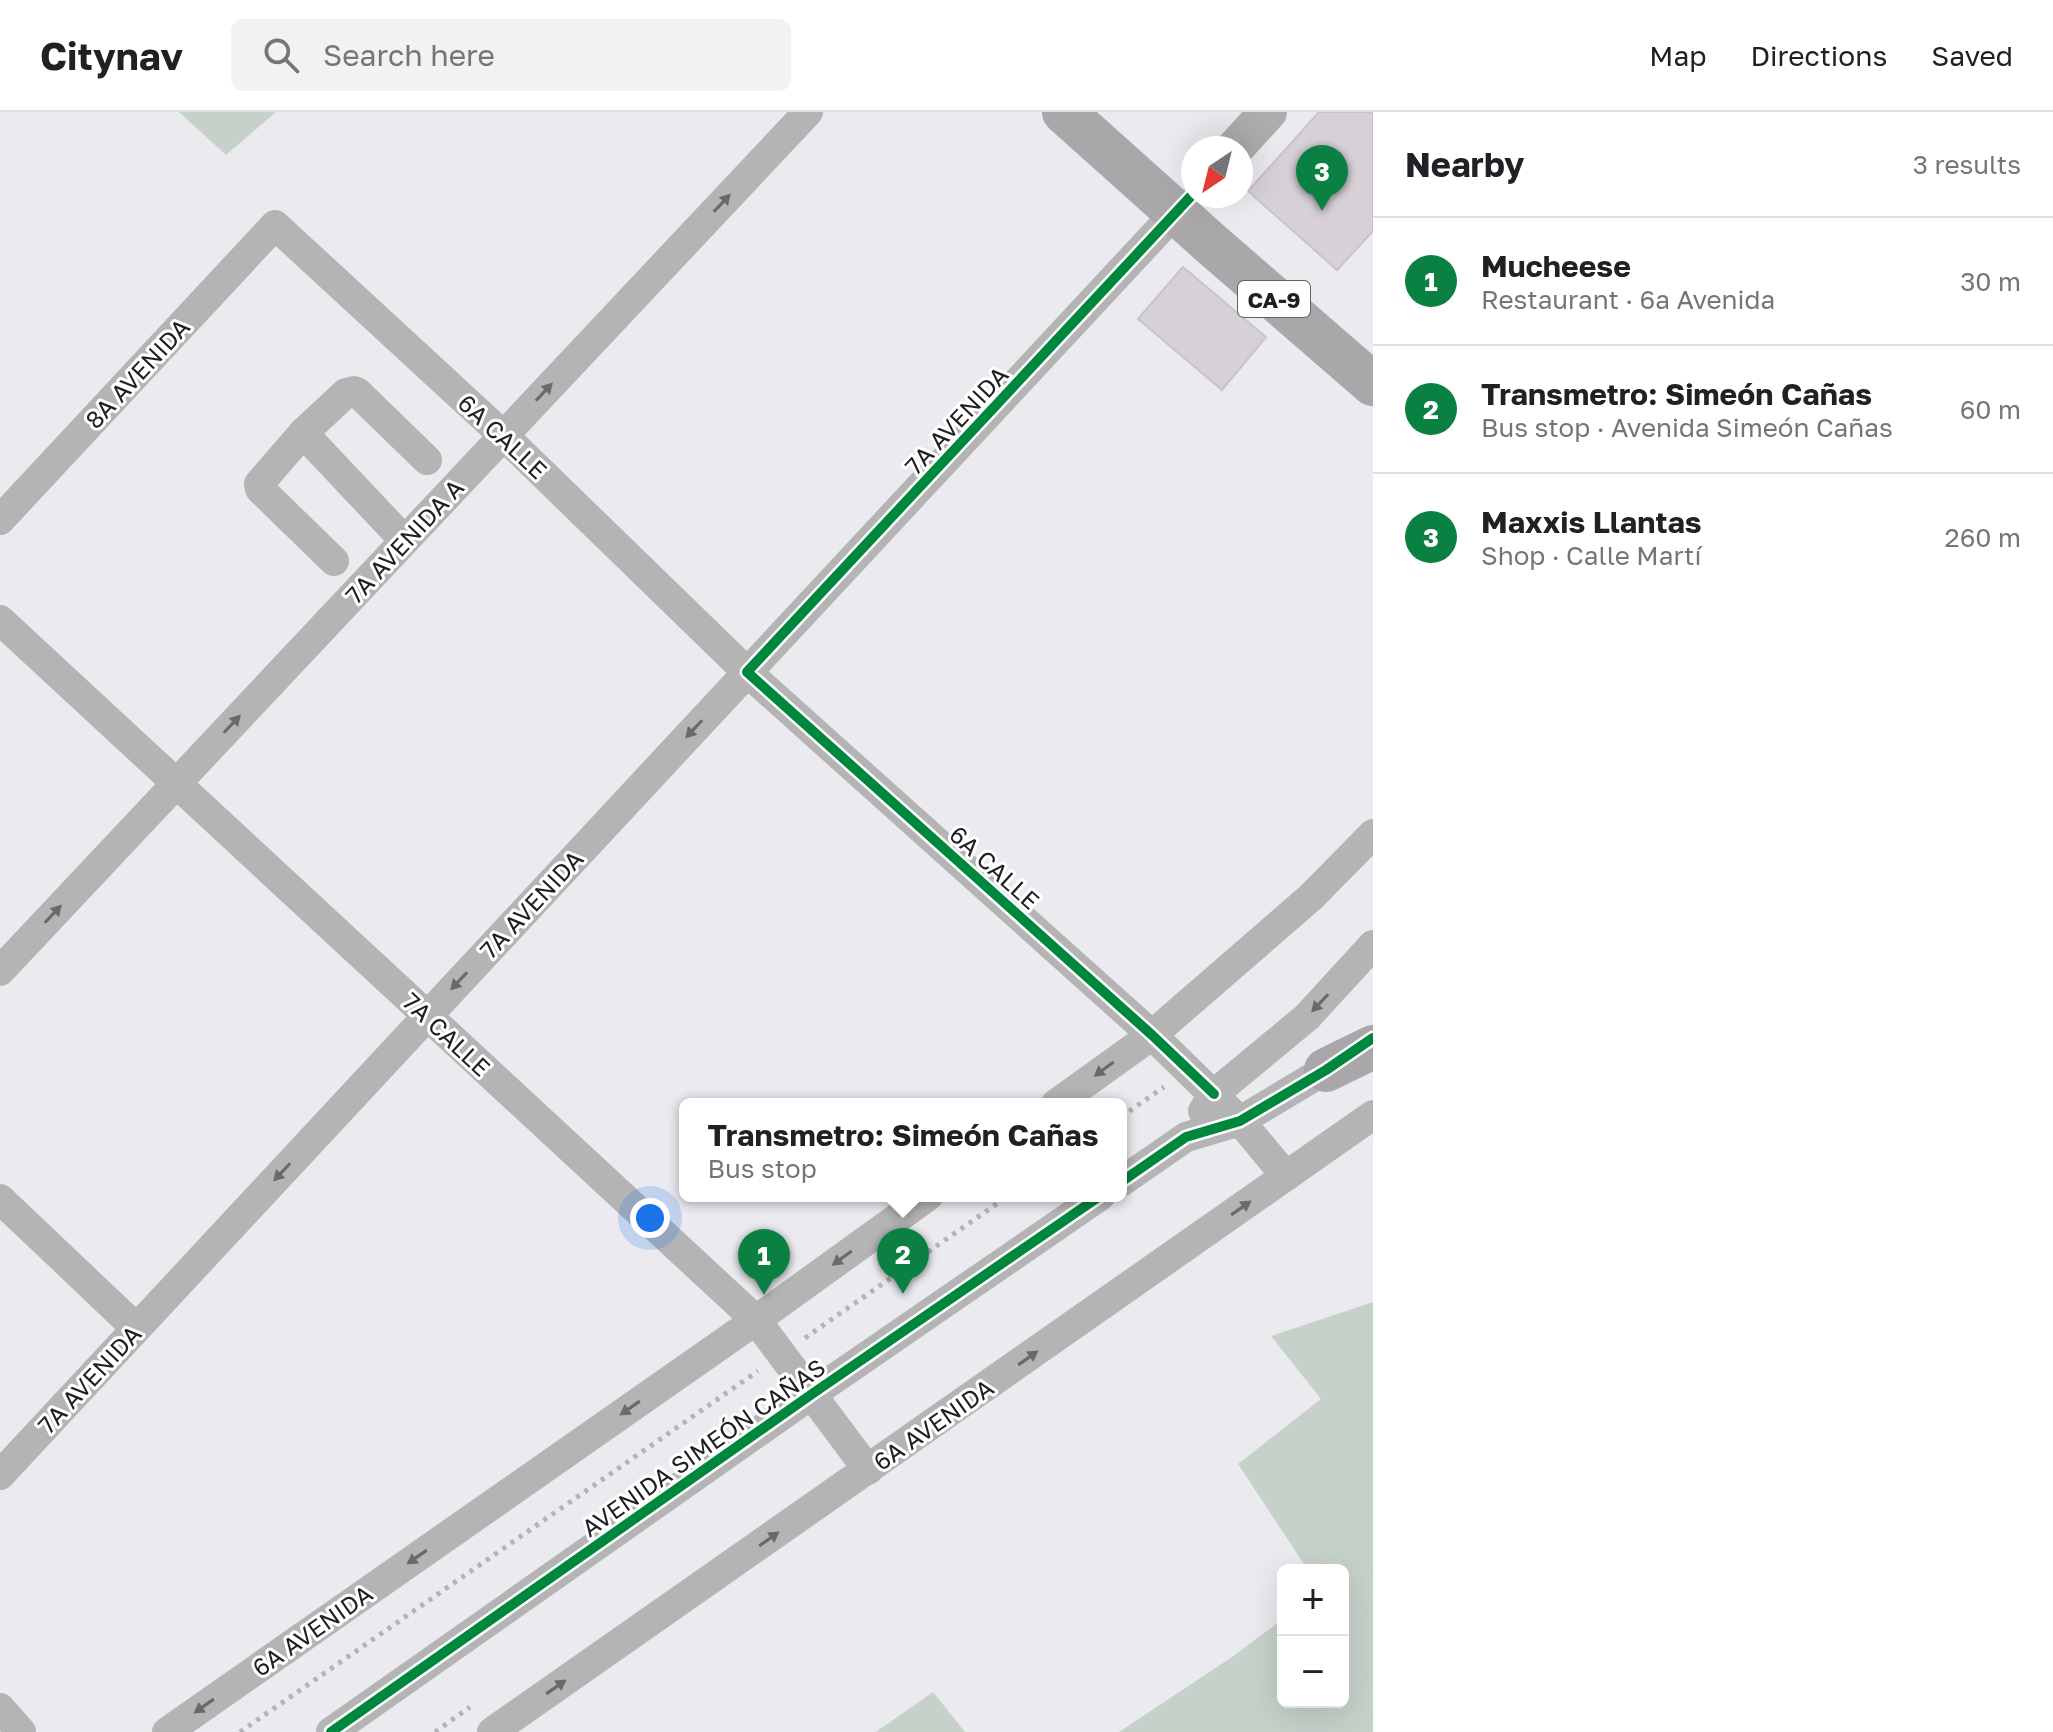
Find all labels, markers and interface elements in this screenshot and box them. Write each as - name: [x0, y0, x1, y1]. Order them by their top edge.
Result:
- search box: [231, 19, 791, 91]
- text: Citynav: [40, 33, 183, 78]
- icon: search: [259, 33, 303, 77]
- text: Search here: [323, 37, 495, 73]
- text: Map: [1649, 39, 1706, 72]
- text: Directions: [1750, 39, 1887, 72]
- text: Saved: [1931, 39, 2013, 72]
- north arrow: [1181, 136, 1253, 208]
- text: Nearby: [1405, 144, 1525, 184]
- pin: 3: [1296, 145, 1348, 211]
- text: 3 results: [1913, 149, 2021, 180]
- one-way arrow: [713, 194, 731, 213]
- text: Mucheese: [1481, 248, 1631, 284]
- text: 1: [1424, 266, 1438, 297]
- text: 30 m: [1960, 266, 2021, 297]
- road number: CA-9: [1238, 281, 1310, 317]
- text: Restaurant · 6a Avenida: [1481, 284, 1775, 315]
- street label: 8A AVENIDA: [79, 312, 195, 434]
- street label: 7A AVENIDA: [898, 360, 1014, 480]
- text: Transmetro: Simeón Cañas: [1481, 376, 1872, 412]
- one-way arrow: [535, 383, 553, 402]
- street label: 6A CALLE: [453, 388, 553, 484]
- text: 2: [1423, 394, 1439, 425]
- text: 60 m: [1960, 394, 2021, 425]
- text: Bus stop · Avenida Simeón Cañas: [1481, 412, 1893, 443]
- street label: 7A AVENIDA A: [339, 473, 469, 609]
- text: Maxxis Llantas: [1481, 504, 1702, 540]
- text: 3: [1423, 522, 1439, 553]
- text: 260 m: [1945, 522, 2021, 553]
- text: Shop · Calle Martí: [1481, 540, 1701, 571]
- one-way arrow: [222, 715, 240, 734]
- one-way arrow: [685, 720, 703, 739]
- street label: 6A CALLE: [944, 819, 1046, 915]
- street label: 7A AVENIDA: [473, 844, 589, 964]
- one-way arrow: [44, 905, 62, 924]
- one-way arrow: [451, 972, 469, 991]
- street label: 7A CALLE: [397, 986, 497, 1082]
- one-way arrow: [1312, 993, 1330, 1012]
- one-way arrow: [1093, 1061, 1114, 1076]
- popup: [679, 1098, 1127, 1202]
- text: Transmetro: Simeón Cañas: [707, 1117, 1099, 1153]
- text: Bus stop: [707, 1153, 817, 1184]
- one-way arrow: [274, 1162, 292, 1181]
- your location: [630, 1198, 670, 1238]
- one-way arrow: [1230, 1201, 1251, 1216]
- pin: 2: [877, 1228, 929, 1294]
- pin: 1: [738, 1229, 790, 1295]
- one-way arrow: [831, 1250, 853, 1266]
- street label: 7A AVENIDA: [31, 1319, 147, 1439]
- one-way arrow: [1017, 1351, 1038, 1366]
- street label: AVENIDA SIMEÓN CAÑAS: [576, 1352, 830, 1542]
- street label: 6A AVENIDA: [868, 1372, 998, 1476]
- one-way arrow: [619, 1400, 640, 1415]
- one-way arrow: [759, 1532, 780, 1547]
- one-way arrow: [406, 1549, 427, 1564]
- map controls: [1277, 1564, 1349, 1708]
- button: +: [1277, 1564, 1349, 1636]
- street label: 6A AVENIDA: [247, 1578, 377, 1682]
- button: −: [1277, 1636, 1349, 1708]
- one-way arrow: [545, 1680, 566, 1695]
- one-way arrow: [193, 1698, 214, 1713]

